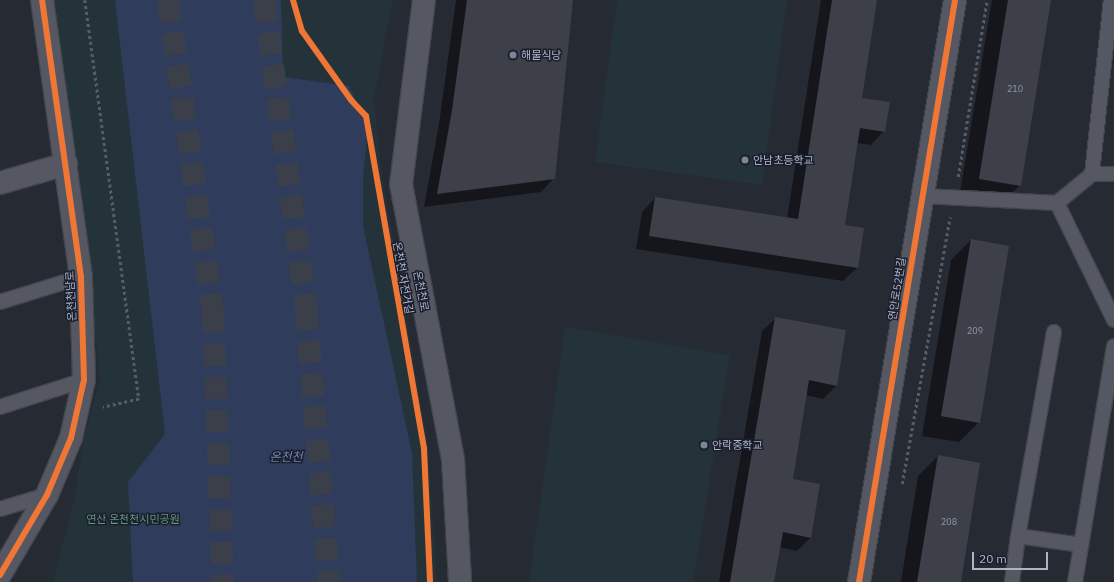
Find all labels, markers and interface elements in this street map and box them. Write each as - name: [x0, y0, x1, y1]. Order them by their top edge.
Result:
- place label: 해물식당: [521, 48, 561, 62]
- marker: 해물식당: [508, 50, 518, 60]
- house number: 210: [1007, 84, 1023, 94]
- place label: 안남초등학교: [753, 153, 814, 167]
- marker: 안남초등학교: [740, 155, 750, 165]
- street label: 온천천 자전거길: [390, 241, 416, 315]
- street label: 연안로52번길: [885, 256, 909, 322]
- street label: 온천천남로: [63, 270, 79, 322]
- street label: 온천천로: [411, 270, 431, 312]
- house number: 209: [967, 326, 983, 336]
- place label: 안락중학교: [712, 438, 763, 452]
- marker: 안락중학교: [699, 440, 709, 450]
- water label: 온천천: [269, 450, 303, 464]
- park label: 연산 온천천시민공원: [86, 512, 180, 526]
- house number: 208: [941, 517, 957, 527]
- scale bar: [974, 544, 1050, 570]
- text: 20 m: [979, 551, 1007, 566]

